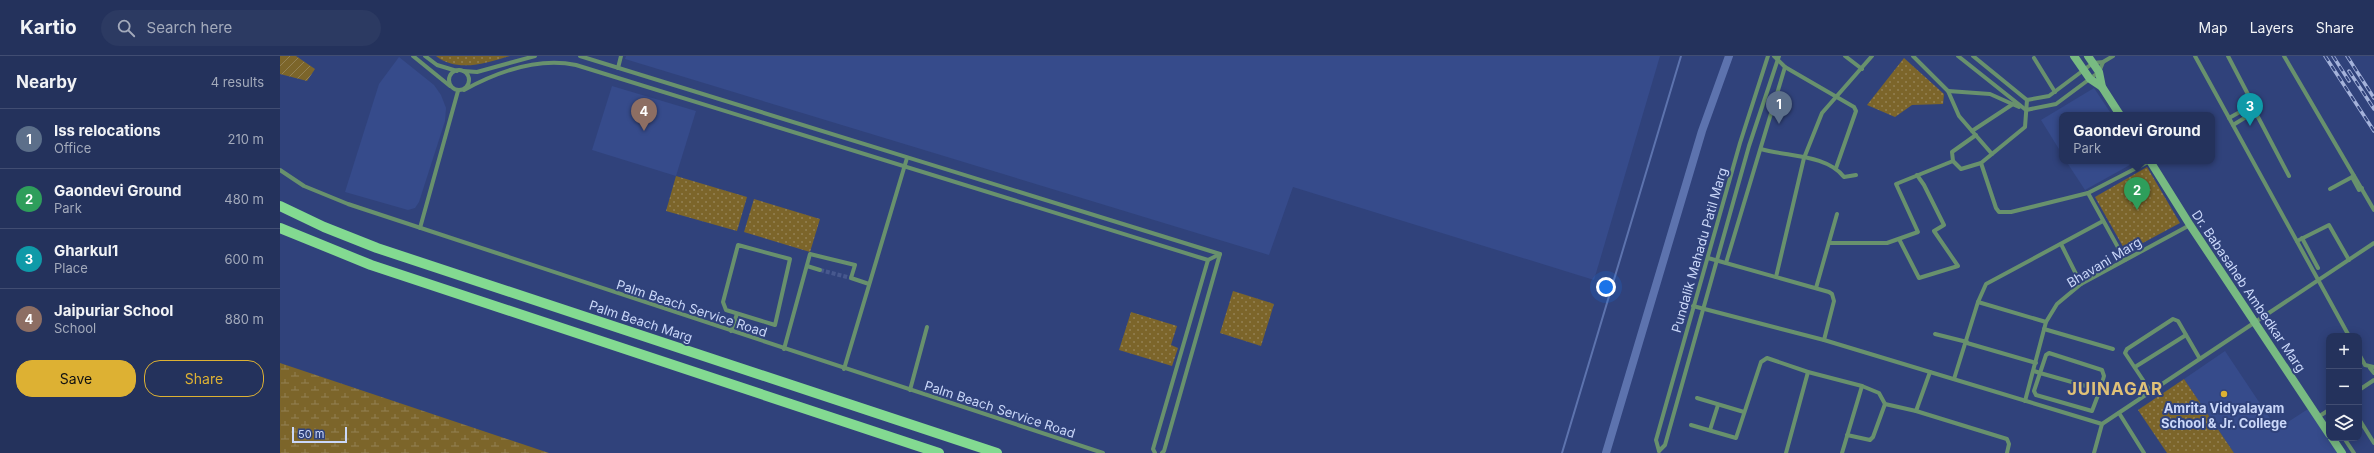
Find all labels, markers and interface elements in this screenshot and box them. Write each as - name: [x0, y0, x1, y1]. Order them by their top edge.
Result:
- search box: [101, 10, 381, 46]
- text: Kartio: [20, 16, 77, 39]
- icon: search: [115, 17, 137, 39]
- text: Search here: [147, 18, 232, 37]
- text: Map: [2199, 19, 2228, 36]
- text: Layers: [2250, 19, 2294, 36]
- text: Share: [2316, 19, 2354, 36]
- text: Nearby: [16, 72, 77, 92]
- text: 4 results: [211, 74, 264, 90]
- pin: 1: [1766, 91, 1792, 124]
- pin: 3: [2237, 93, 2263, 126]
- pin: 4: [631, 98, 657, 131]
- popup: [2059, 112, 2215, 164]
- text: Iss relocations: [54, 121, 161, 140]
- text: Gaondevi Ground: [2073, 121, 2201, 140]
- text: 1: [26, 131, 32, 147]
- text: 210 m: [228, 131, 264, 147]
- text: Office: [54, 140, 91, 156]
- text: Park: [2073, 140, 2101, 156]
- street label: Pundalik Mahadu Patil Marg: [1668, 166, 1730, 334]
- pin: 2: [2124, 177, 2150, 210]
- text: Gaondevi Ground: [54, 181, 182, 200]
- text: 2: [25, 191, 33, 207]
- text: 480 m: [224, 191, 264, 207]
- text: Park: [54, 200, 82, 216]
- street label: Dr. Babasaheb Ambedkar Marg: [2189, 207, 2309, 375]
- street label: Bhavani Marg: [2064, 234, 2144, 290]
- text: Gharkul1: [54, 241, 118, 260]
- text: 3: [25, 251, 33, 267]
- text: 600 m: [224, 251, 264, 267]
- text: Place: [54, 260, 88, 276]
- street label: Palm Beach Service Road: [615, 276, 769, 340]
- your location: [1596, 277, 1616, 297]
- street label: Palm Beach Marg: [587, 297, 695, 345]
- text: Jaipuriar School: [54, 301, 173, 320]
- text: 4: [25, 311, 33, 327]
- text: 880 m: [225, 311, 264, 327]
- text: School: [54, 320, 96, 336]
- map controls: [2326, 333, 2362, 441]
- button: +: [2326, 333, 2362, 369]
- button: Save: [16, 360, 136, 397]
- button: Share: [144, 360, 264, 397]
- button: −: [2326, 369, 2362, 405]
- street label: Palm Beach Service Road: [923, 377, 1077, 441]
- district label: JUINAGAR: [2067, 379, 2163, 399]
- marker: Amrita Vidyalayam School & Jr. College: [2219, 389, 2229, 399]
- place label: Amrita Vidyalayam School & Jr. College: [2161, 400, 2287, 431]
- button: layers: [2326, 405, 2362, 441]
- scale bar: [292, 425, 347, 444]
- text: 50 m: [298, 427, 324, 441]

